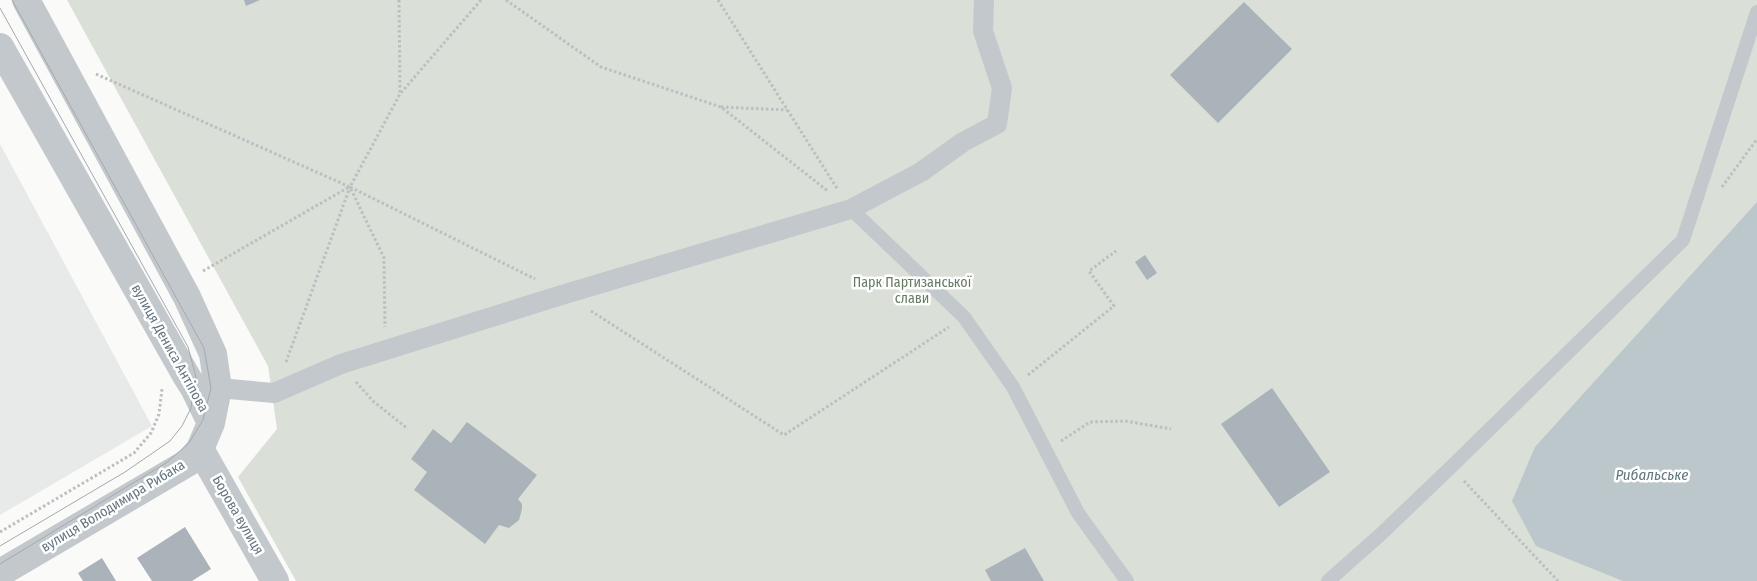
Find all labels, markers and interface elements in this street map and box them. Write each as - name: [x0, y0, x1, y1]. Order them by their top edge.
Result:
- park label: Парк Партизанської слави: [853, 274, 972, 307]
- street label: вулиця Дениса Антіпова: [128, 281, 212, 415]
- street label: вулиця Володимира Рибака: [38, 456, 188, 556]
- water label: Рибальське: [1616, 466, 1688, 484]
- street label: Борова вулиця: [208, 472, 268, 558]

